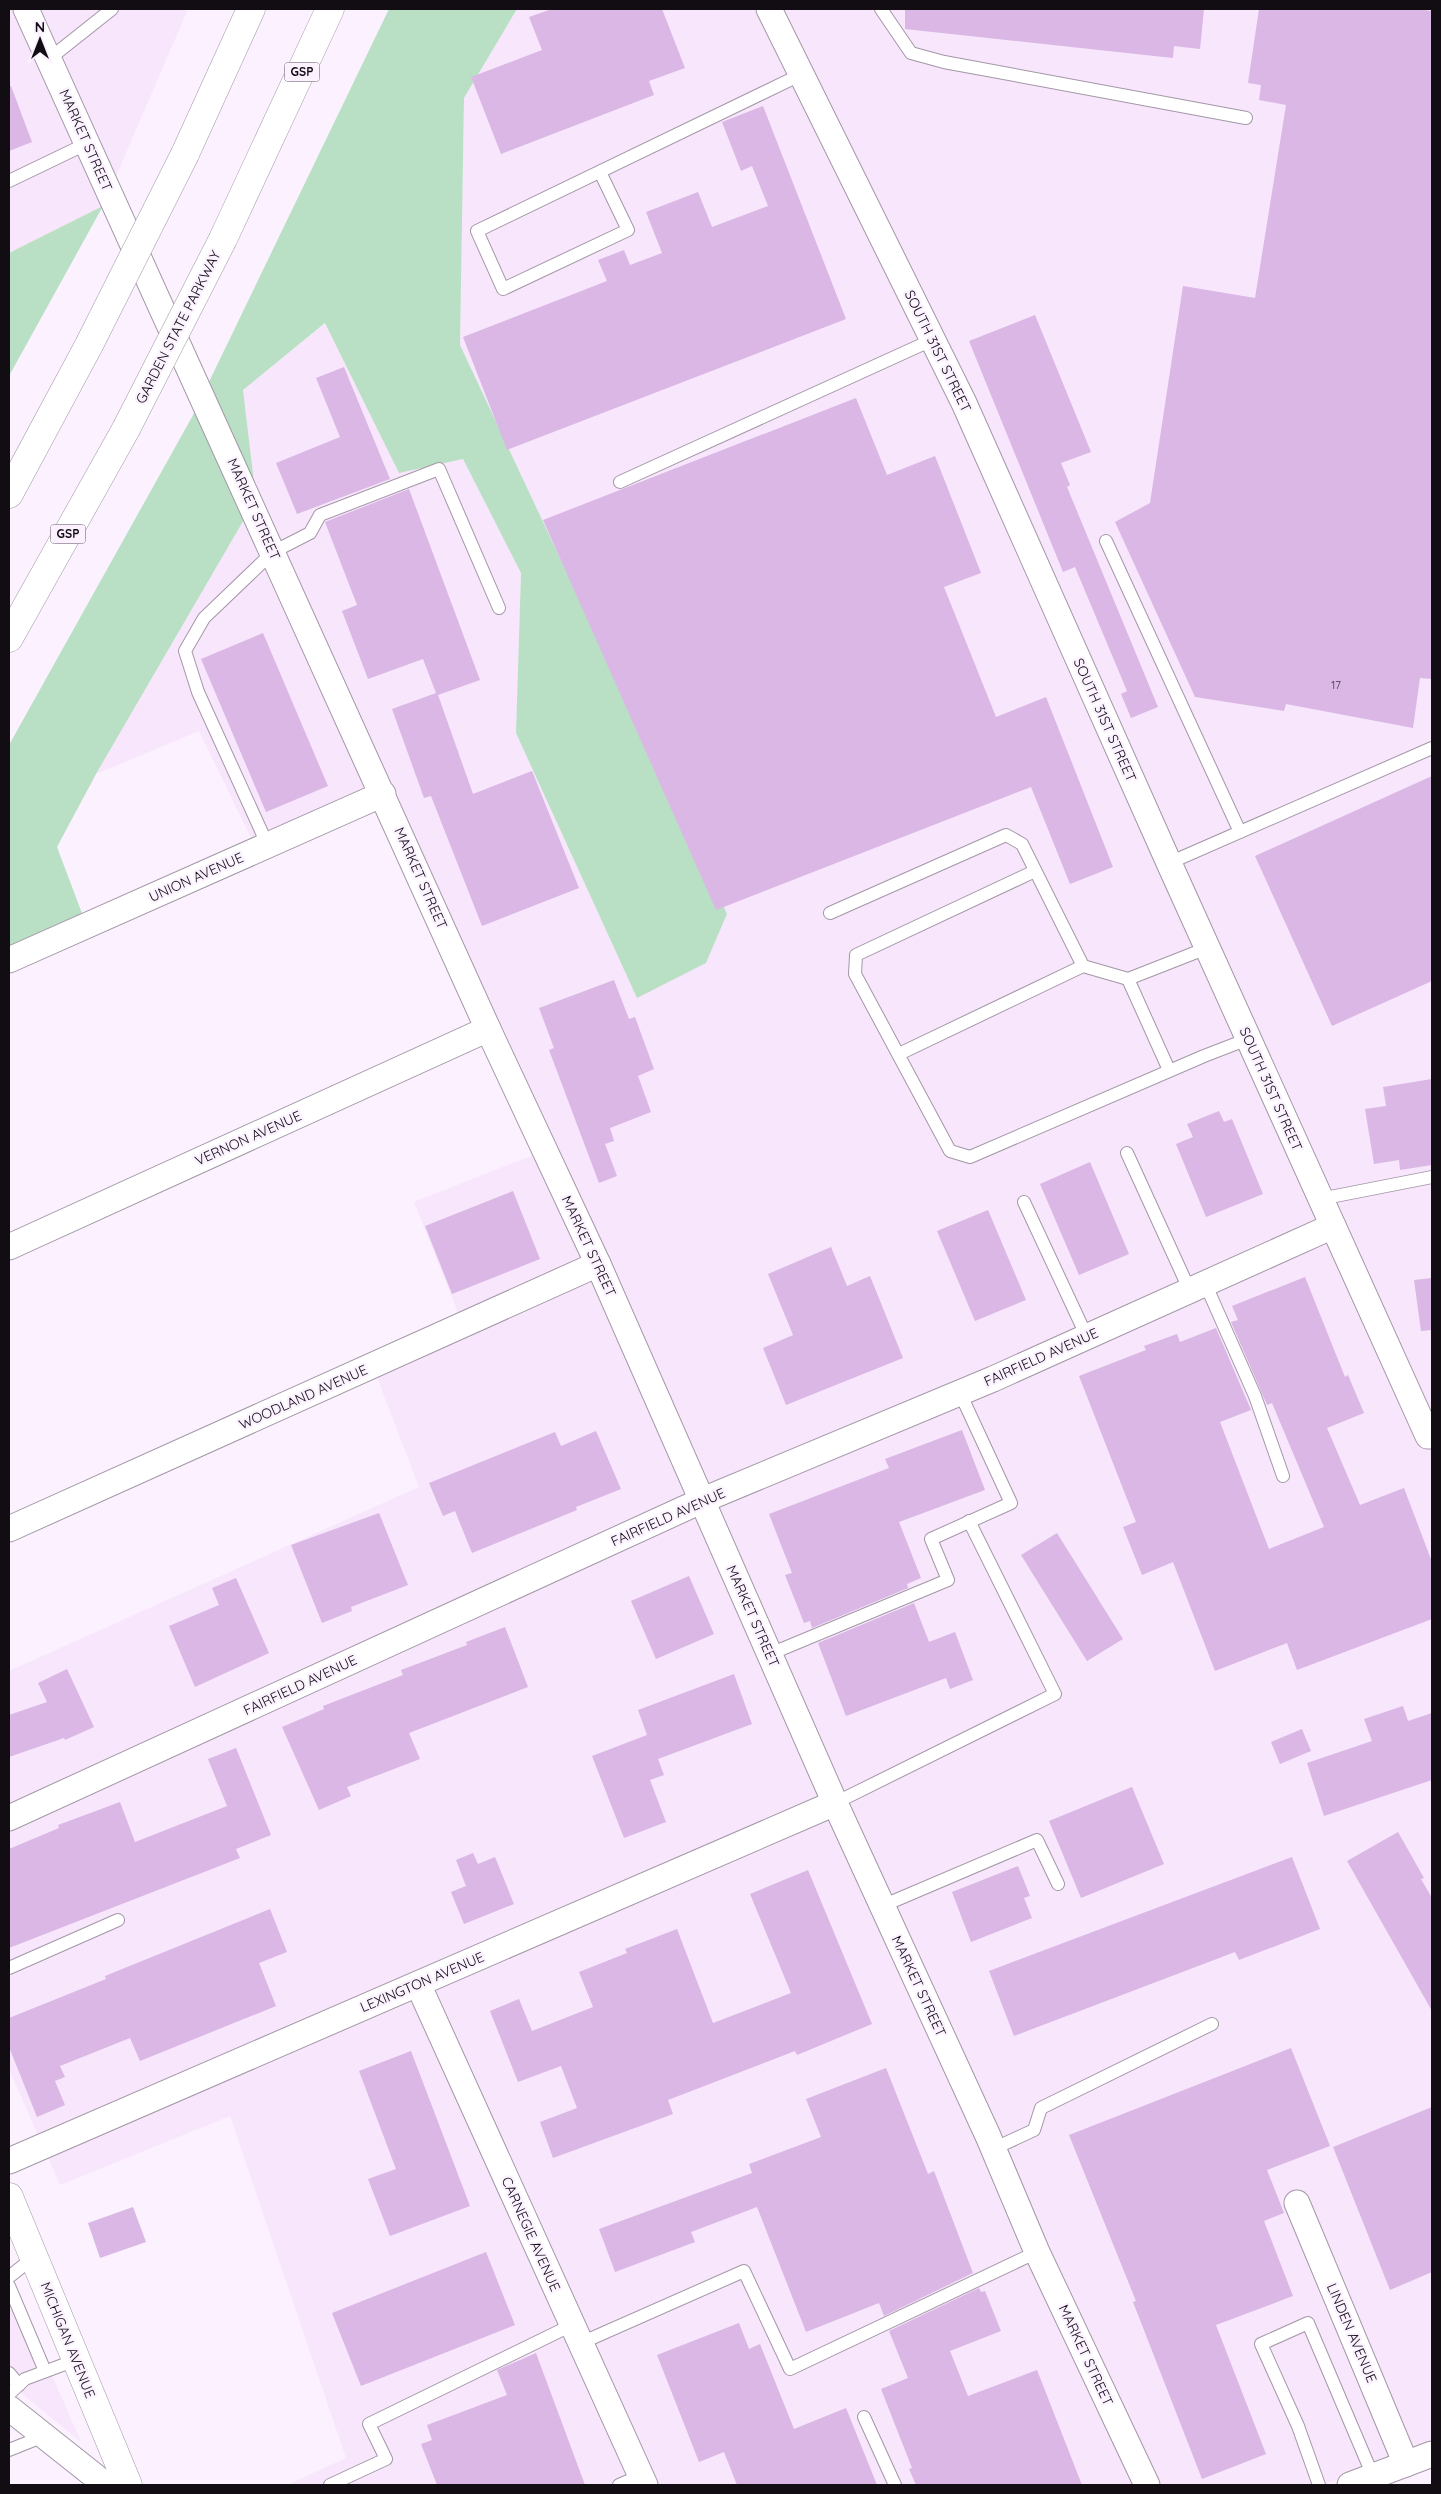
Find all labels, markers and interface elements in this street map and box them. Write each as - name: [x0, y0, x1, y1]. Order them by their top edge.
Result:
- north arrow: [15, 15, 65, 65]
- text: N: [35, 18, 45, 36]
- road number: GSP: [284, 62, 320, 82]
- street label: MARKET STREET: [55, 86, 117, 194]
- street label: GARDEN STATE PARKWAY: [132, 247, 225, 407]
- street label: SOUTH 31ST STREET: [901, 287, 975, 415]
- street label: MARKET STREET: [223, 455, 285, 563]
- road number: GSP: [50, 524, 86, 544]
- street label: SOUTH 31ST STREET: [1070, 655, 1140, 785]
- house number: 17: [1331, 678, 1341, 692]
- street label: MARKET STREET: [390, 824, 452, 932]
- street label: UNION AVENUE: [146, 848, 246, 906]
- street label: SOUTH 31ST STREET: [1236, 1024, 1306, 1154]
- street label: VERNON AVENUE: [192, 1106, 304, 1170]
- street label: MARKET STREET: [558, 1192, 620, 1300]
- street label: FAIRFIELD AVENUE: [981, 1324, 1101, 1390]
- street label: WOODLAND AVENUE: [236, 1361, 370, 1433]
- street label: FAIRFIELD AVENUE: [608, 1484, 728, 1550]
- street label: MARKET STREET: [722, 1562, 784, 1670]
- street label: FAIRFIELD AVENUE: [240, 1651, 360, 1719]
- street label: MARKET STREET: [888, 1932, 950, 2040]
- street label: LEXINGTON AVENUE: [357, 1948, 487, 2016]
- street label: CARNEGIE AVENUE: [498, 2174, 564, 2294]
- street label: MICHIGAN AVENUE: [36, 2279, 100, 2401]
- street label: LINDEN AVENUE: [1323, 2281, 1381, 2385]
- street label: MARKET STREET: [1055, 2301, 1117, 2409]

